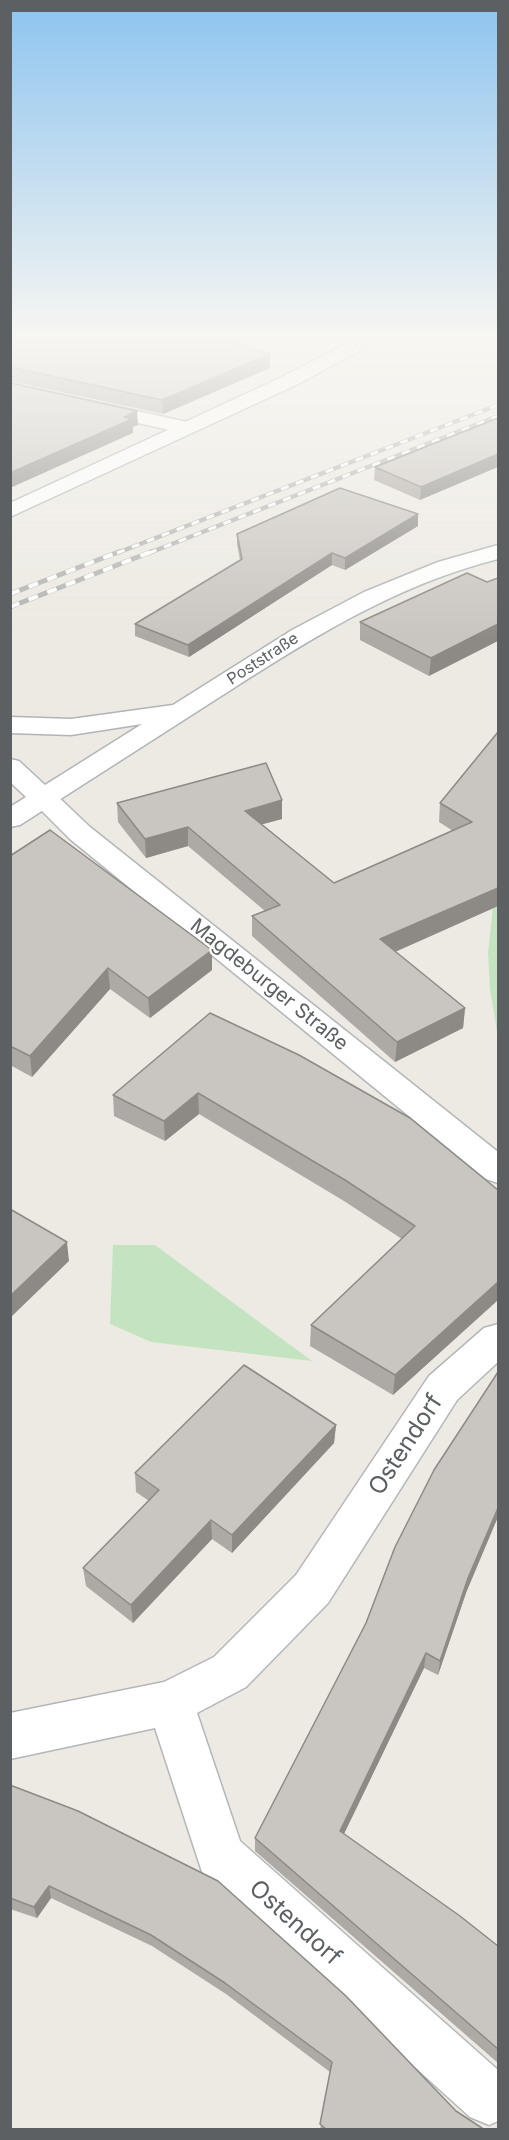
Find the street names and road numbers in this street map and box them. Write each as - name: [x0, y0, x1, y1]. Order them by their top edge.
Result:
- street label: Poststraße: [224, 629, 302, 689]
- street label: Magdeburger Straße: [185, 914, 353, 1056]
- street label: Ostendorf: [363, 1389, 449, 1501]
- street label: Ostendorf: [243, 1874, 347, 1972]

